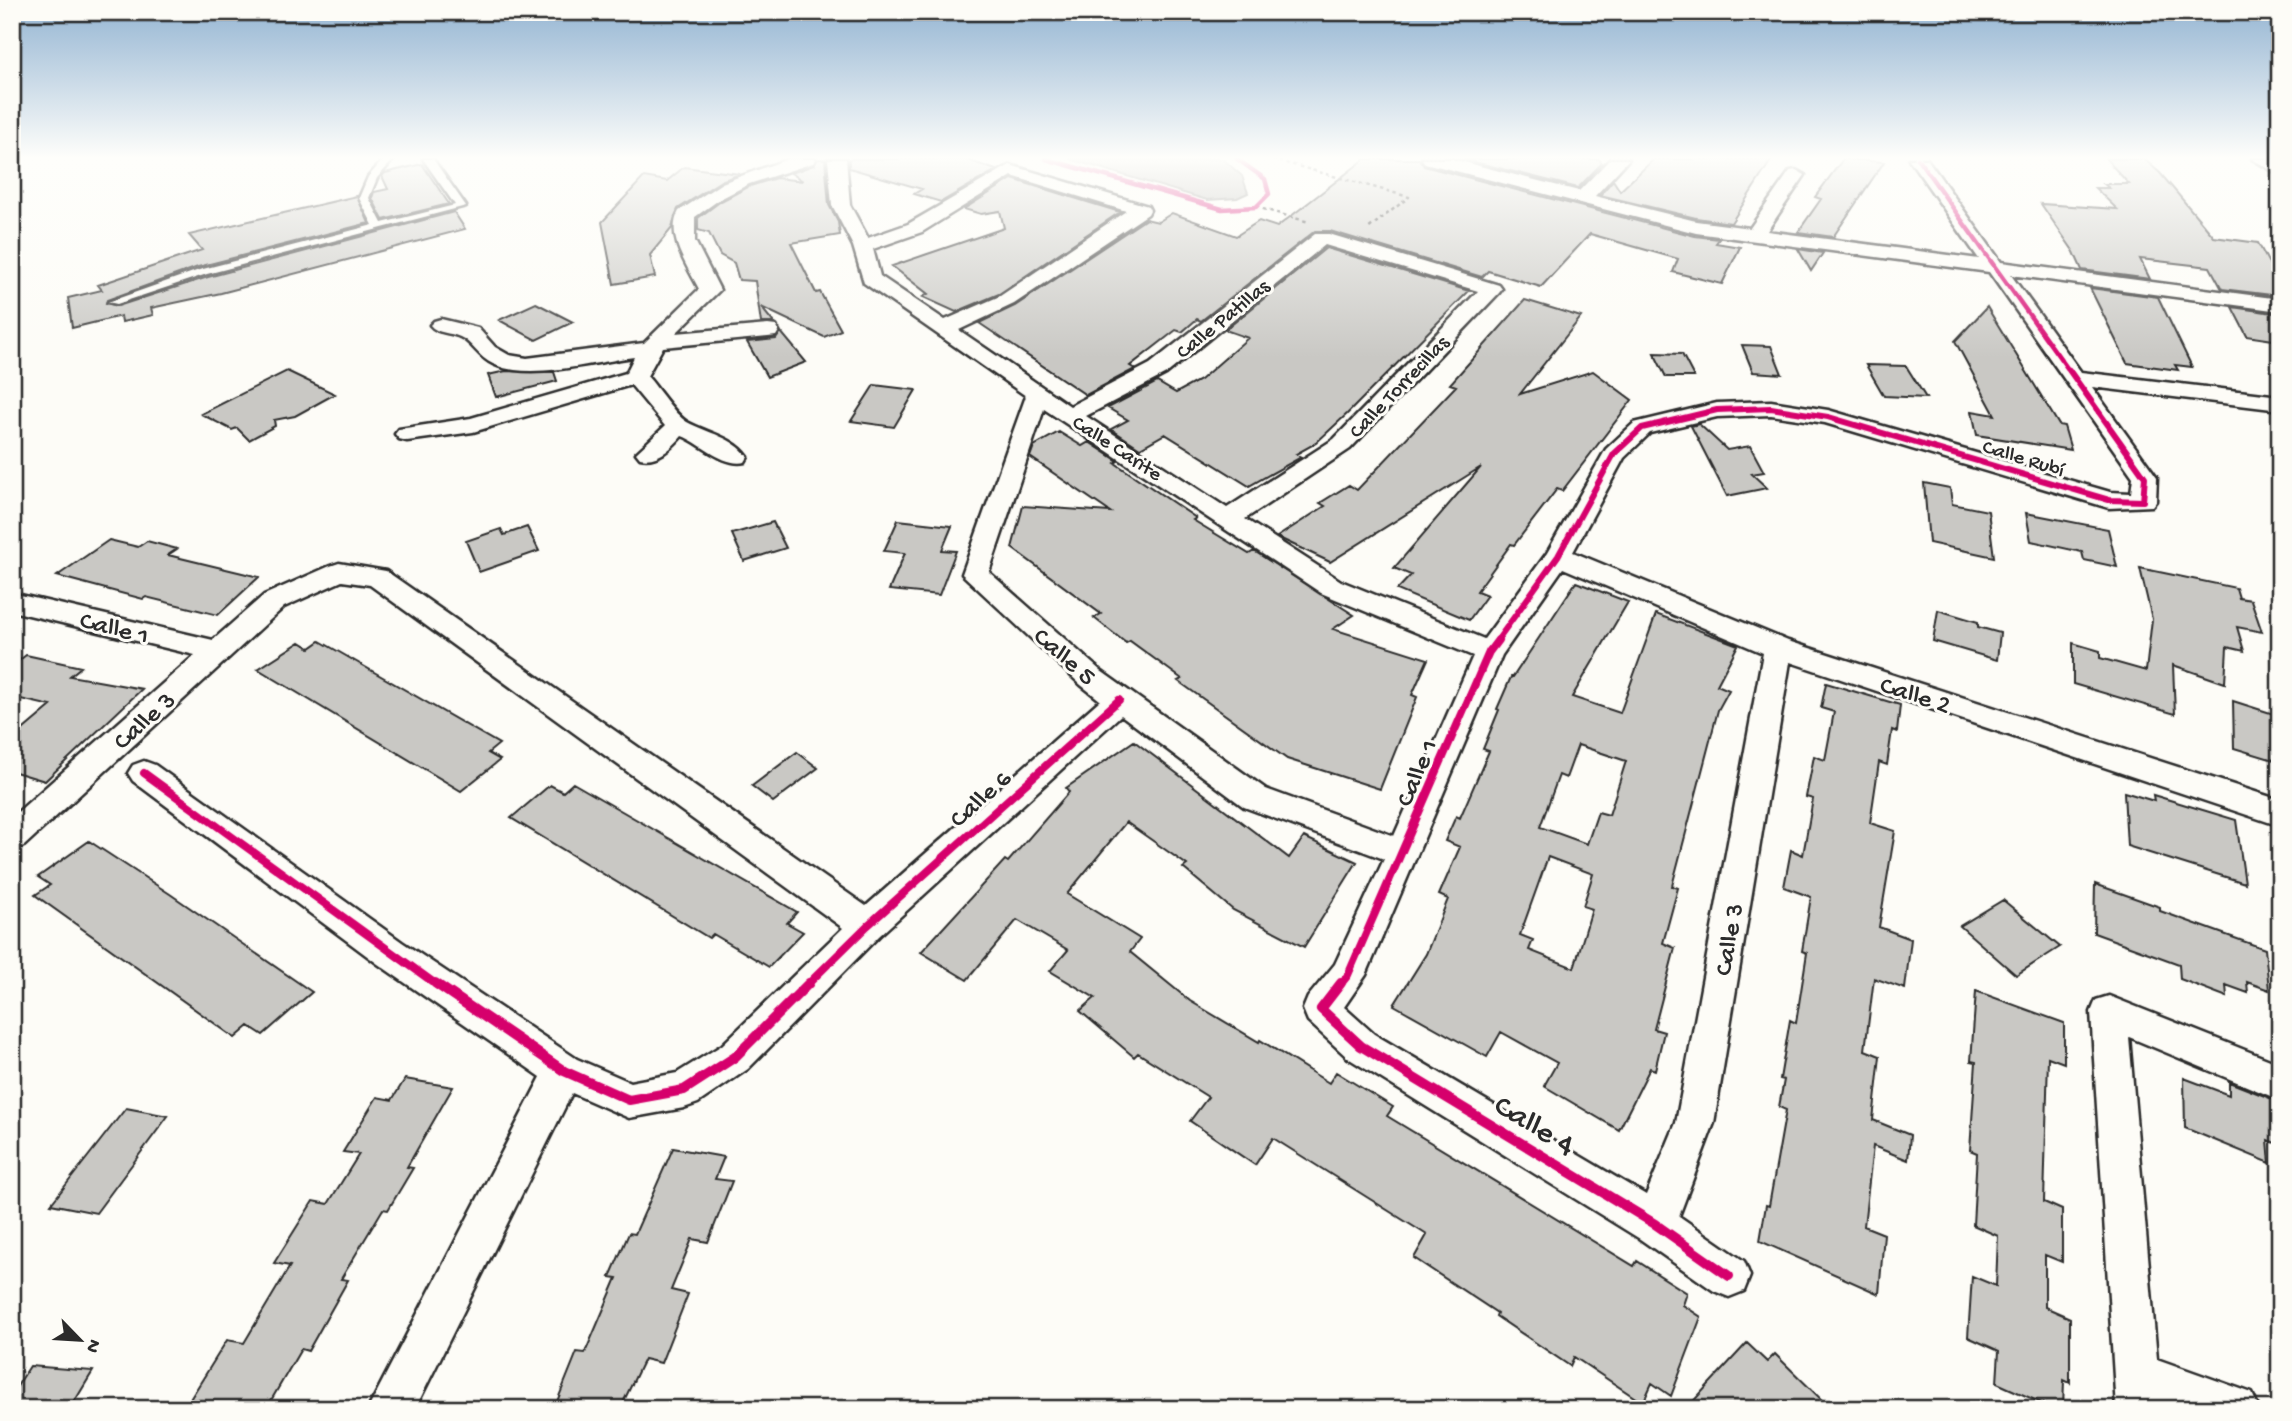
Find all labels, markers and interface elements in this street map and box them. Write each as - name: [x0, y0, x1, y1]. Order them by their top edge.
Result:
- street label: Calle Patillas: [1172, 275, 1277, 366]
- street label: Calle Torrecillas: [1345, 331, 1457, 445]
- street label: Calle Carite: [1066, 412, 1167, 489]
- street label: Calle Rubí: [1979, 436, 2068, 485]
- street label: Calle 1: [76, 607, 152, 654]
- street label: Calle 5: [1025, 623, 1101, 694]
- street label: Calle 2: [1875, 671, 1954, 723]
- street label: Calle 3: [108, 686, 184, 758]
- street label: Calle 1: [1391, 735, 1447, 812]
- street label: Calle 6: [945, 764, 1020, 836]
- street label: Calle 3: [1710, 901, 1753, 978]
- street label: Calle 4: [1486, 1088, 1581, 1166]
- north arrow: [46, 1306, 116, 1376]
- text: N: [79, 1335, 105, 1356]

